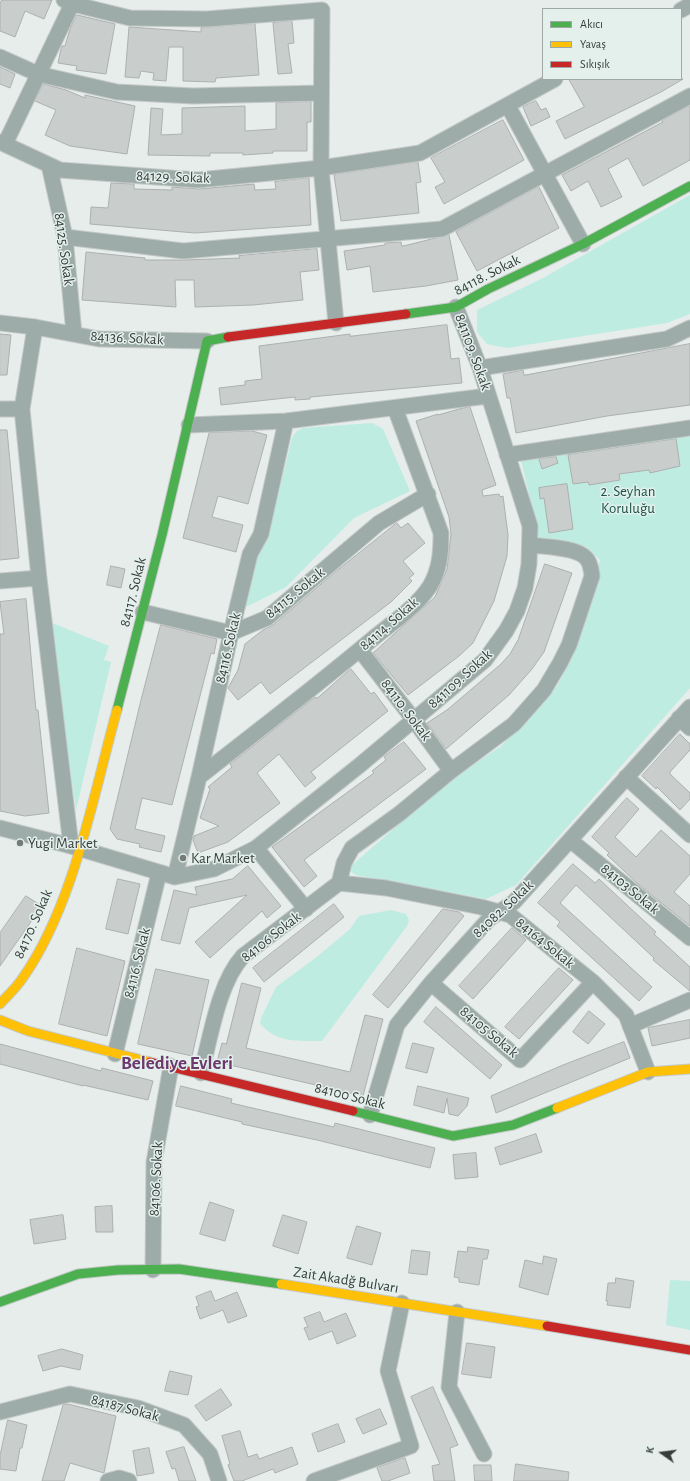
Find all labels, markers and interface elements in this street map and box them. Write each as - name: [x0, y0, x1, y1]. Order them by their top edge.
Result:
- legend: [542, 8, 682, 80]
- text: Akıcı: [580, 18, 603, 30]
- text: Yavaş: [580, 38, 606, 50]
- text: Sıkışık: [580, 58, 610, 70]
- street label: 84129. Sokak: [136, 167, 210, 187]
- street label: 84125. Sokak: [50, 212, 78, 286]
- street label: 84118. Sokak: [451, 251, 523, 299]
- street label: 841109. Sokak: [451, 311, 495, 393]
- street label: 84136. Sokak: [90, 327, 164, 349]
- park label: 2. Seyhan Koruluğu: [600, 482, 656, 517]
- street label: 84117. Sokak: [116, 555, 150, 629]
- street label: 84115. Sokak: [262, 564, 328, 622]
- street label: 84114. Sokak: [356, 594, 422, 654]
- street label: 84116. Sokak: [211, 611, 245, 685]
- street label: 841109. Sokak: [424, 646, 496, 712]
- street label: 84110. Sokak: [377, 675, 435, 745]
- place label: Yugi Market: [28, 834, 98, 852]
- marker: Yugi Market: [15, 838, 25, 848]
- place label: Kar Market: [191, 849, 255, 867]
- marker: Kar Market: [178, 853, 188, 863]
- street label: 84103 Sokak: [597, 860, 663, 918]
- street label: 84082. Sokak: [469, 876, 537, 942]
- street label: 84170. Sokak: [10, 887, 56, 961]
- street label: 84106 Sokak: [237, 908, 305, 966]
- street label: 84164 Sokak: [512, 914, 578, 972]
- street label: 84116. Sokak: [120, 926, 154, 1000]
- street label: 84105 Sokak: [456, 1002, 522, 1062]
- district label: Belediye Evleri: [121, 1052, 233, 1074]
- street label: 84100 Sokak: [313, 1079, 387, 1113]
- street label: 84106. Sokak: [145, 1141, 167, 1217]
- street label: Zait Akadğ Bulvarı: [292, 1263, 400, 1297]
- street label: 84187 Sokak: [89, 1390, 161, 1426]
- north arrow: [642, 1433, 682, 1473]
- text: K: [644, 1446, 656, 1454]

